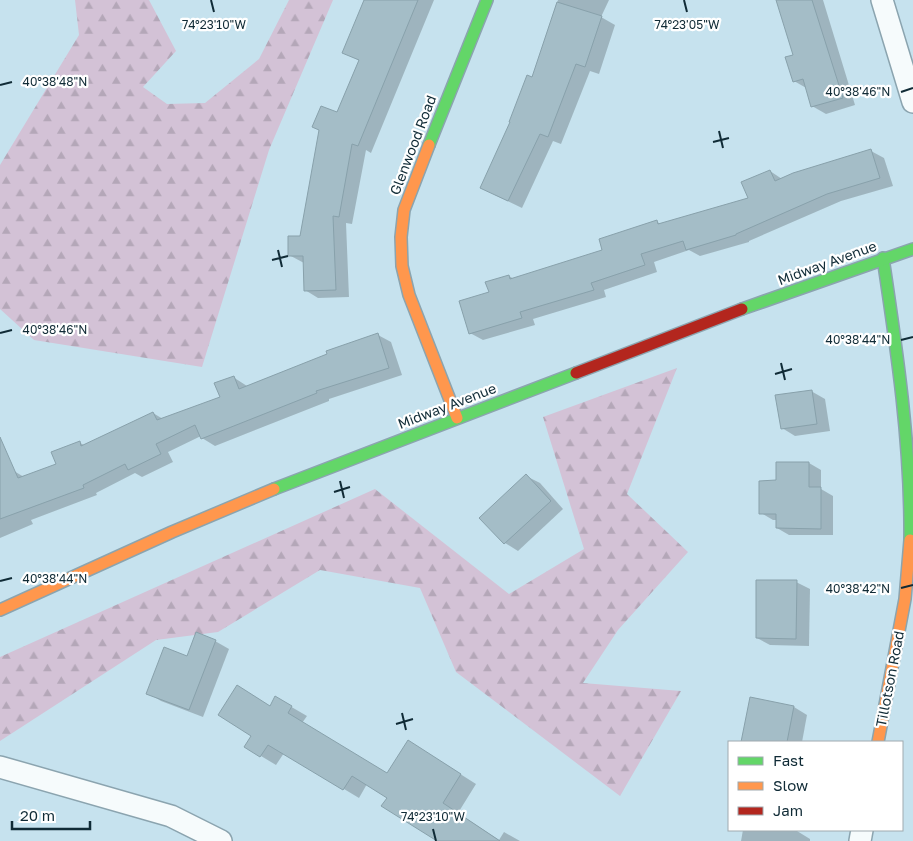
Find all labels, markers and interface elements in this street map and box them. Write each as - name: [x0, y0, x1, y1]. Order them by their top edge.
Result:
- text: 74°23'10"W: [182, 17, 247, 32]
- text: 74°23'05"W: [654, 17, 720, 32]
- text: 40°38'48"N: [23, 74, 87, 89]
- text: 40°38'46"N: [826, 84, 890, 99]
- street label: Glenwood Road: [386, 93, 439, 197]
- street label: Midway Avenue: [775, 237, 879, 288]
- text: 40°38'46"N: [23, 322, 87, 337]
- text: 40°38'44"N: [826, 332, 890, 347]
- street label: Midway Avenue: [395, 379, 498, 432]
- text: 40°38'44"N: [23, 571, 87, 586]
- text: 40°38'42"N: [826, 581, 890, 596]
- street label: Tillotson Road: [872, 629, 907, 728]
- legend: [728, 741, 903, 831]
- text: Fast: [773, 751, 804, 769]
- text: Slow: [773, 776, 808, 794]
- scale bar: [12, 798, 90, 830]
- text: Jam: [773, 801, 803, 819]
- text: 20 m: [20, 806, 55, 824]
- text: 74°23'10"W: [401, 809, 466, 824]

